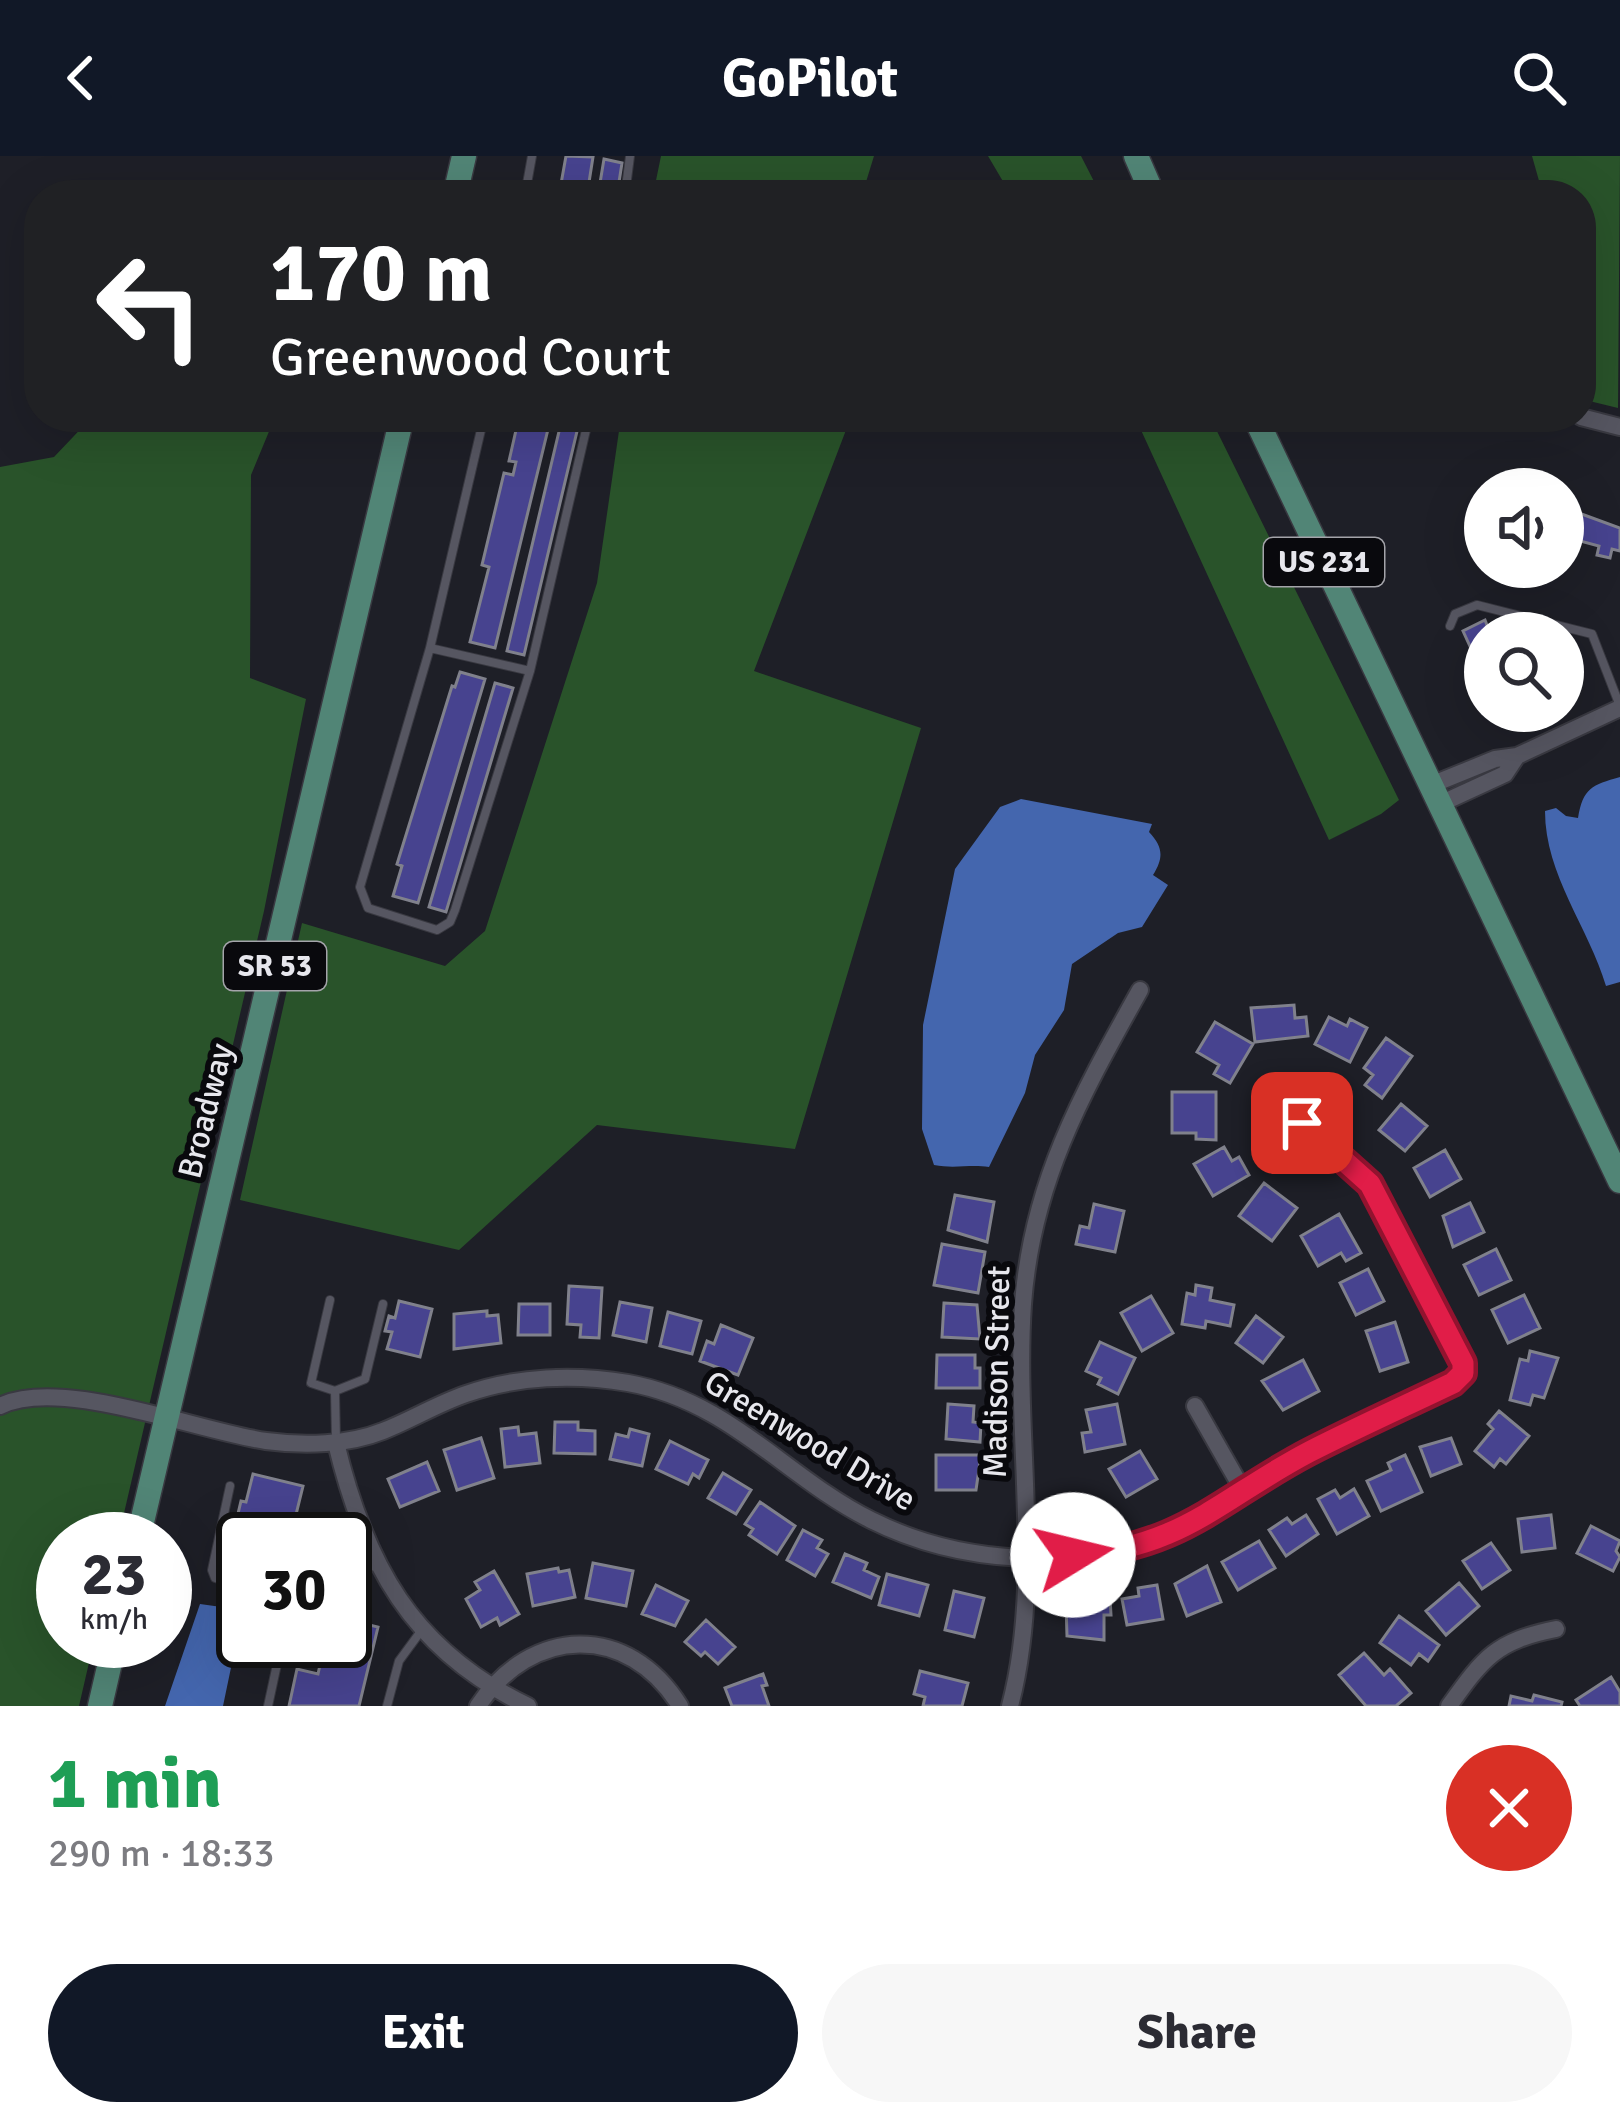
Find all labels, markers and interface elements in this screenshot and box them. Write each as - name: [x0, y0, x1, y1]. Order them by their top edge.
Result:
- icon: back: [48, 45, 114, 111]
- text: GoPilot: [722, 45, 898, 112]
- icon: search: [1506, 45, 1572, 111]
- text: 170 m: [270, 221, 492, 325]
- icon: left: [72, 228, 228, 384]
- text: Greenwood Court: [270, 324, 671, 391]
- map controls: [1464, 468, 1584, 732]
- button: sound: [1464, 468, 1584, 588]
- road number: US 231: [1264, 538, 1384, 586]
- button: search: [1464, 612, 1584, 732]
- road number: SR 53: [224, 942, 326, 990]
- street label: Broadway: [169, 1039, 243, 1183]
- pin: [1251, 1072, 1353, 1174]
- icon: arrive: [1269, 1090, 1335, 1156]
- street label: Madison Street: [975, 1265, 1019, 1479]
- street label: Greenwood Drive: [697, 1362, 923, 1520]
- position arrow: [1010, 1492, 1136, 1618]
- speed limit sign: 30: [216, 1512, 372, 1668]
- text: 23: [82, 1538, 146, 1612]
- text: km/h: [80, 1601, 148, 1638]
- text: 1 min: [48, 1739, 222, 1828]
- button: close: [1446, 1745, 1572, 1871]
- text: 290 m · 18:33: [48, 1829, 275, 1877]
- button: Exit: [48, 1964, 798, 2102]
- button: Share: [822, 1964, 1572, 2102]

